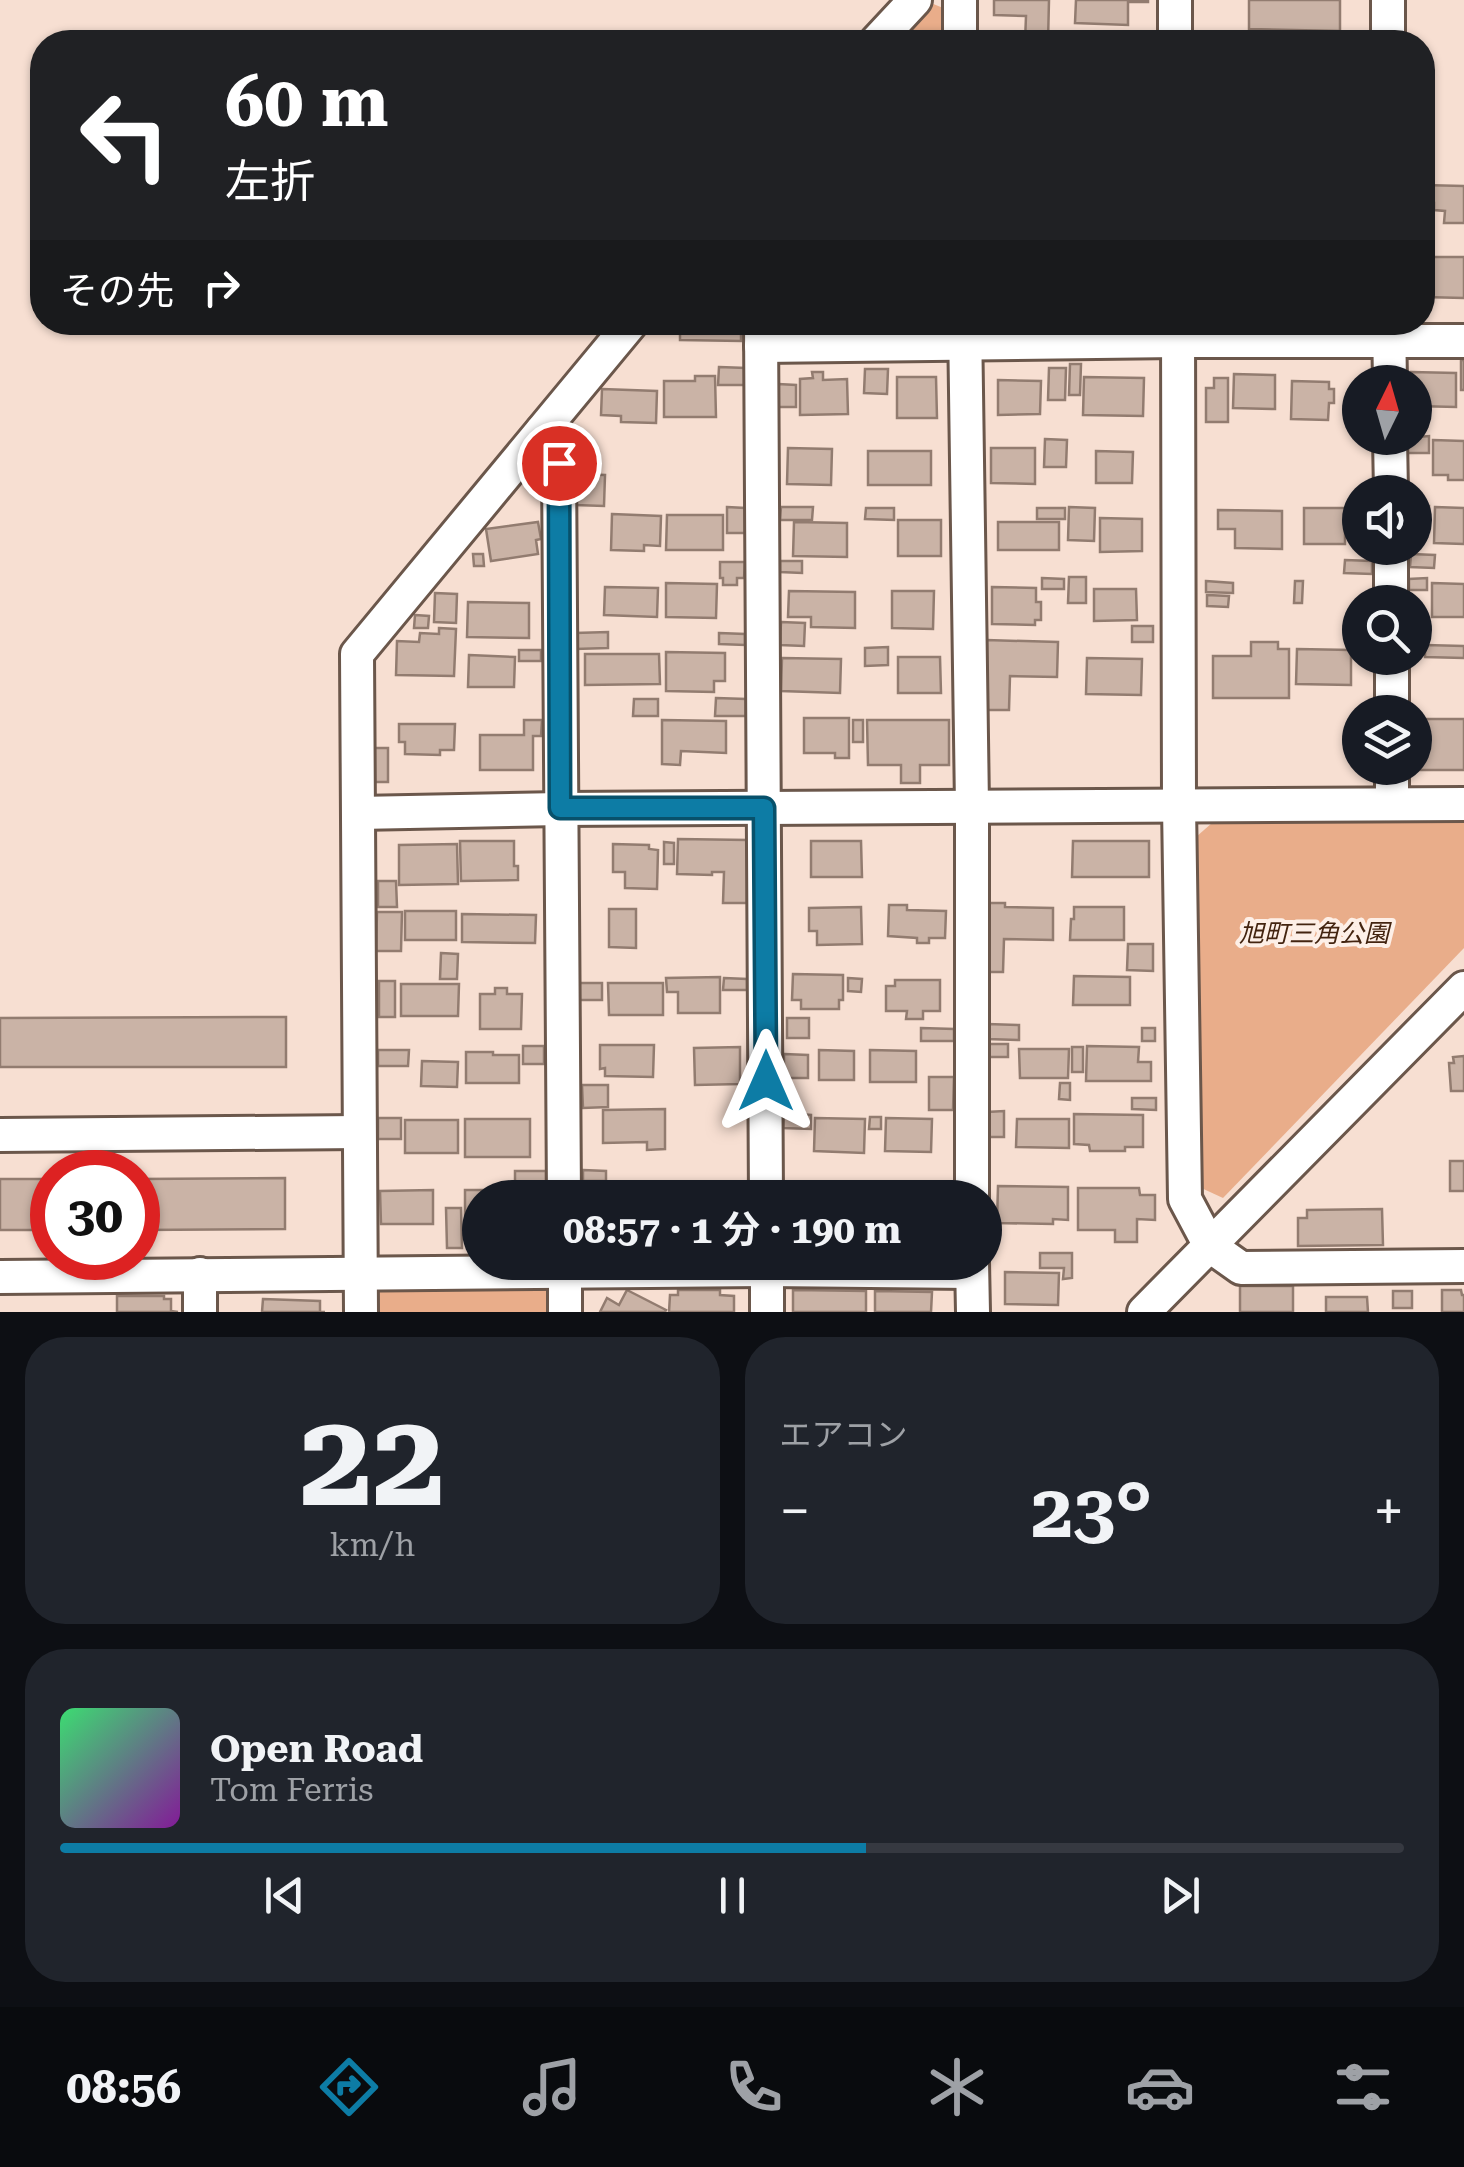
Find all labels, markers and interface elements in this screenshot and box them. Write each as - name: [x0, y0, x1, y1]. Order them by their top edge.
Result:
- text: 60 m: [225, 61, 389, 143]
- icon: left: [60, 70, 190, 200]
- text: 左折: [225, 155, 315, 208]
- icon: right: [194, 260, 249, 315]
- text: その先: [60, 269, 174, 313]
- north arrow: [1342, 365, 1432, 455]
- map controls: [1342, 365, 1432, 785]
- pin: [517, 421, 602, 506]
- icon: arrive: [532, 436, 587, 491]
- button: sound: [1342, 475, 1432, 565]
- button: search: [1342, 585, 1432, 675]
- button: layers: [1342, 695, 1432, 785]
- park label: 旭町三角公園: [1239, 919, 1392, 948]
- position arrow: [714, 1029, 818, 1133]
- speed limit sign: 30: [30, 1150, 160, 1280]
- text: 08:57 · 1 分 · 190 m: [563, 1208, 901, 1252]
- text: 22: [299, 1384, 445, 1537]
- text: エアコン: [780, 1416, 908, 1454]
- text: 23°: [1031, 1467, 1152, 1555]
- text: −: [780, 1479, 810, 1543]
- text: +: [1373, 1479, 1404, 1543]
- text: km/h: [329, 1526, 415, 1564]
- text: Open Road: [210, 1727, 423, 1771]
- text: Tom Ferris: [210, 1771, 373, 1809]
- icon: previous: [257, 1868, 312, 1923]
- icon: pause: [705, 1868, 760, 1923]
- icon: next: [1153, 1868, 1208, 1923]
- icon: directions: [314, 2052, 384, 2122]
- icon: music: [517, 2052, 587, 2122]
- icon: phone: [719, 2052, 789, 2122]
- icon: climate: [922, 2052, 992, 2122]
- icon: car: [1125, 2052, 1195, 2122]
- icon: filters: [1328, 2052, 1398, 2122]
- text: 08:56: [66, 2061, 181, 2114]

